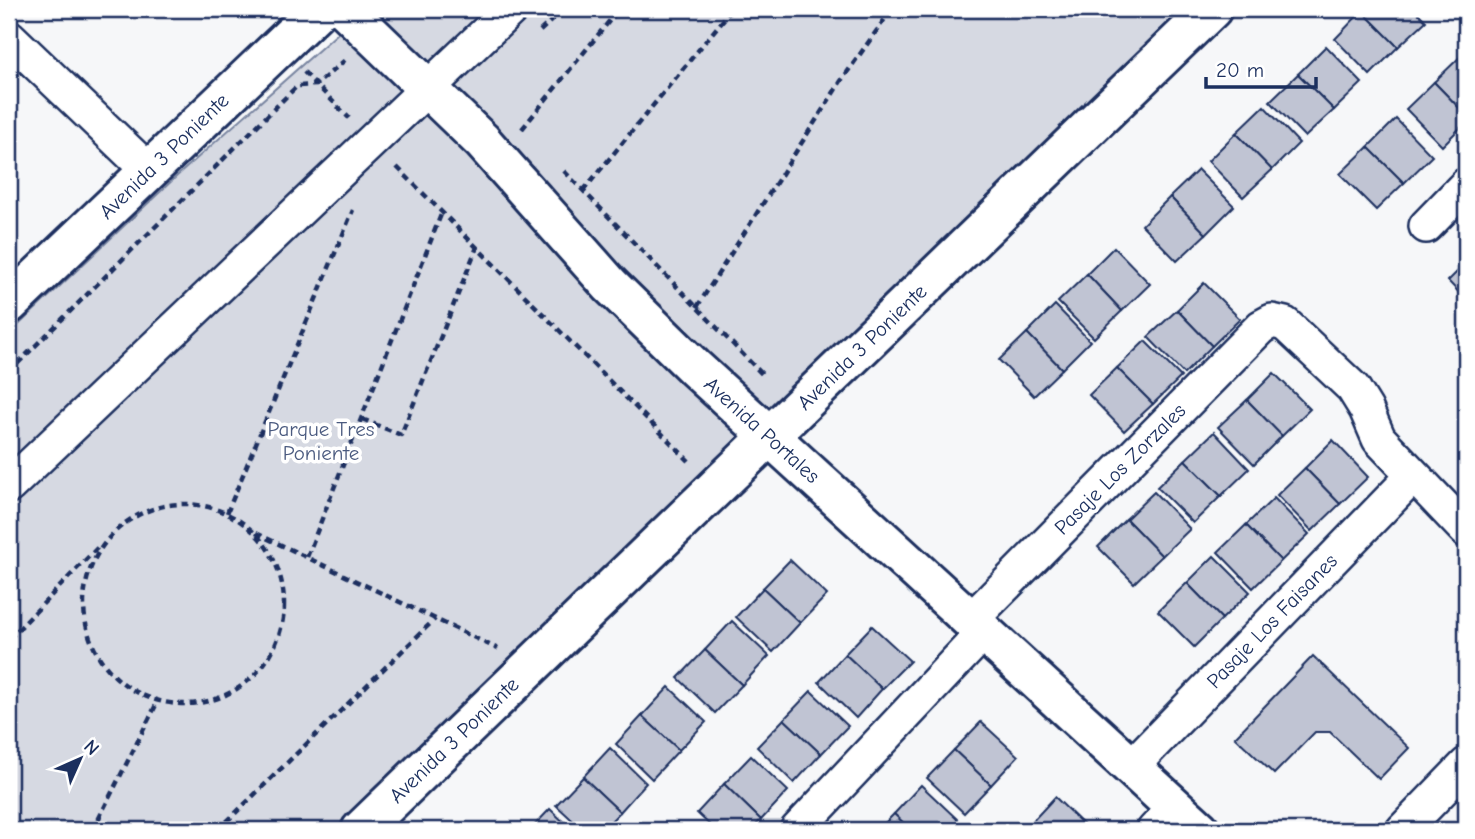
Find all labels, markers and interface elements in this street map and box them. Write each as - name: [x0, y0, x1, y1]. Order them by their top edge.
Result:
- scale bar: [1206, 46, 1316, 90]
- text: 20 m: [1216, 58, 1264, 82]
- street label: Avenida 3 Poniente: [94, 88, 234, 224]
- street label: Avenida 3 Poniente: [792, 279, 932, 415]
- street label: Avenida Portales: [699, 372, 825, 488]
- street label: Pasaje Los Zorzales: [1049, 398, 1191, 540]
- park label: Parque Tres Poniente: [268, 417, 374, 465]
- street label: Pasaje Los Faisanes: [1202, 549, 1342, 693]
- street label: Avenida 3 Poniente: [384, 672, 524, 808]
- north arrow: [46, 724, 116, 794]
- text: N: [79, 736, 103, 760]

